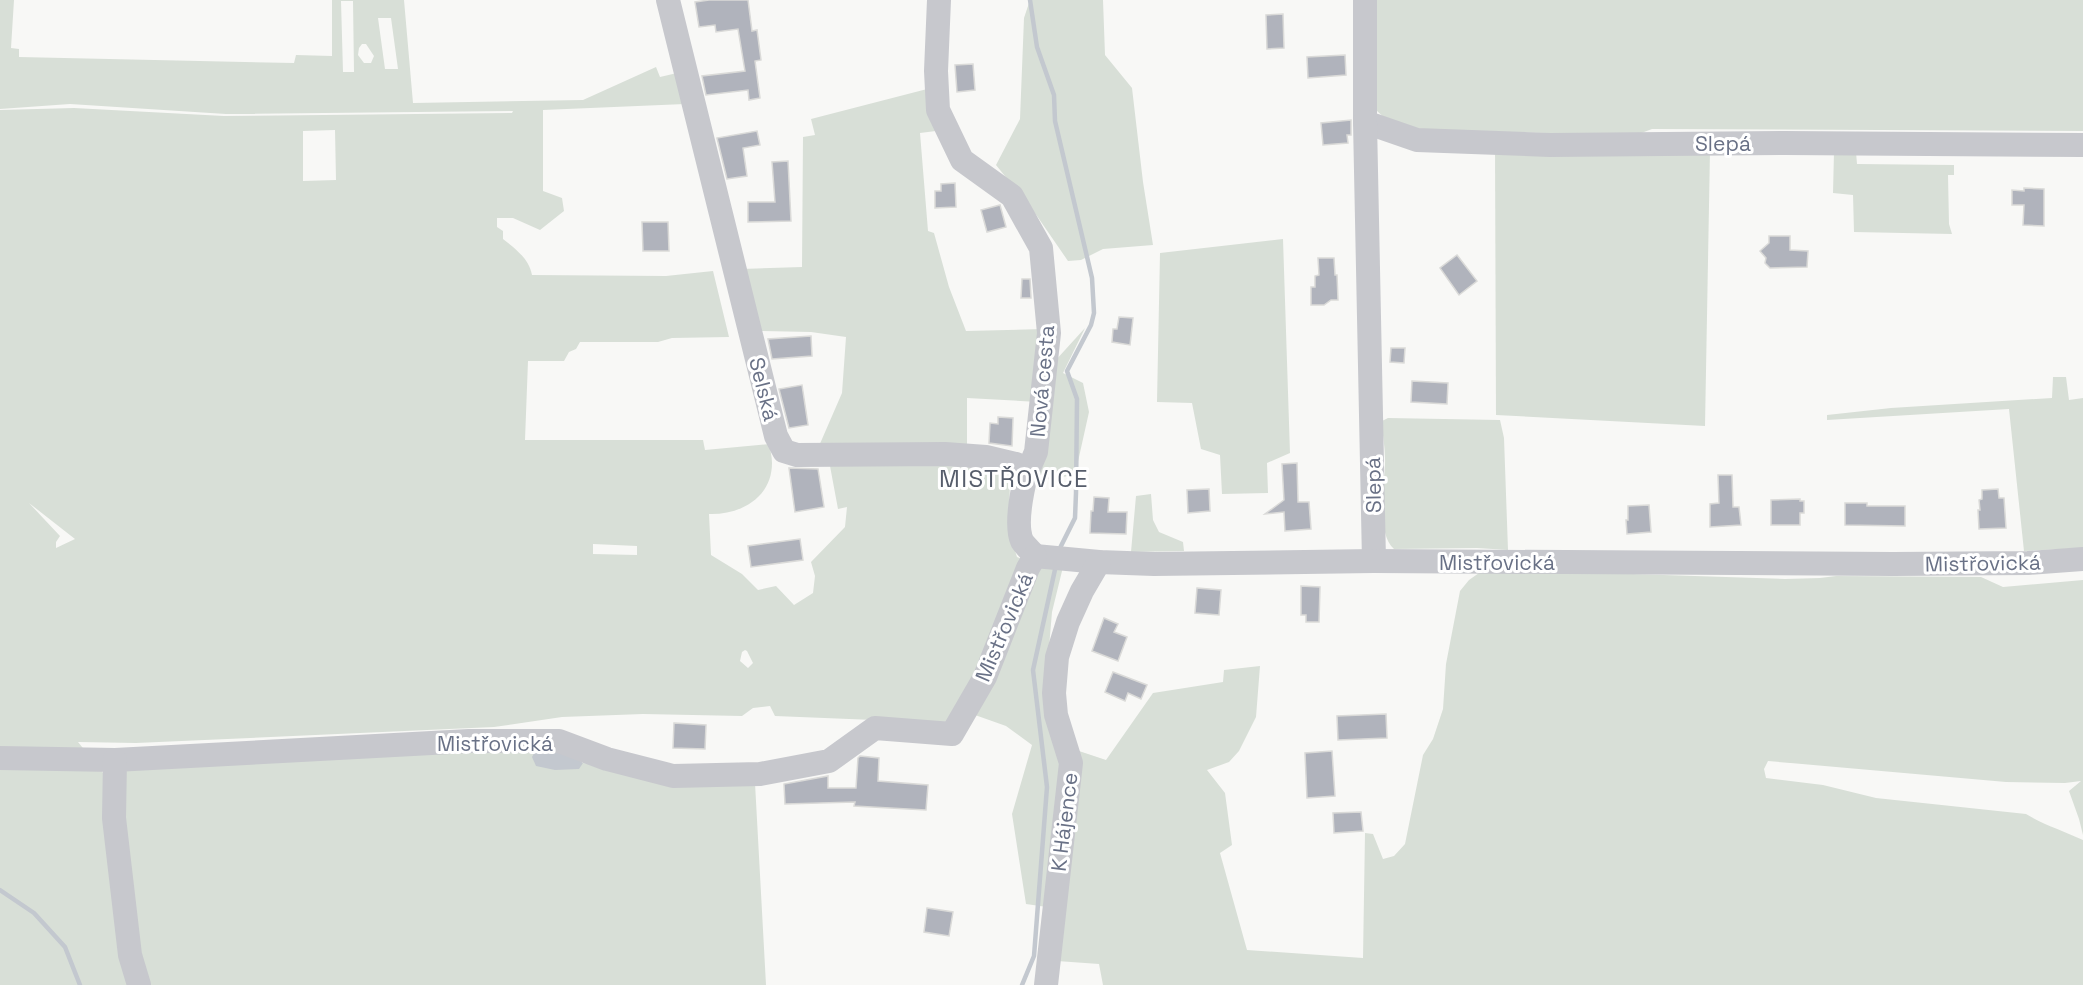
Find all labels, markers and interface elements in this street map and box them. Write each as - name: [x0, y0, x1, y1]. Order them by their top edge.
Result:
- street label: Slepá: [1695, 130, 1751, 157]
- street label: Nová cesta: [1024, 324, 1060, 438]
- street label: Selská: [743, 354, 785, 424]
- street label: Slepá: [1359, 457, 1387, 513]
- district label: MISTŘOVICE: [939, 463, 1089, 494]
- street label: Mistřovická: [1925, 548, 2041, 578]
- street label: Mistřovická: [1439, 549, 1555, 576]
- street label: Mistřovická: [969, 568, 1039, 686]
- street label: Mistřovická: [437, 730, 553, 757]
- street label: K Hájence: [1045, 771, 1083, 873]

